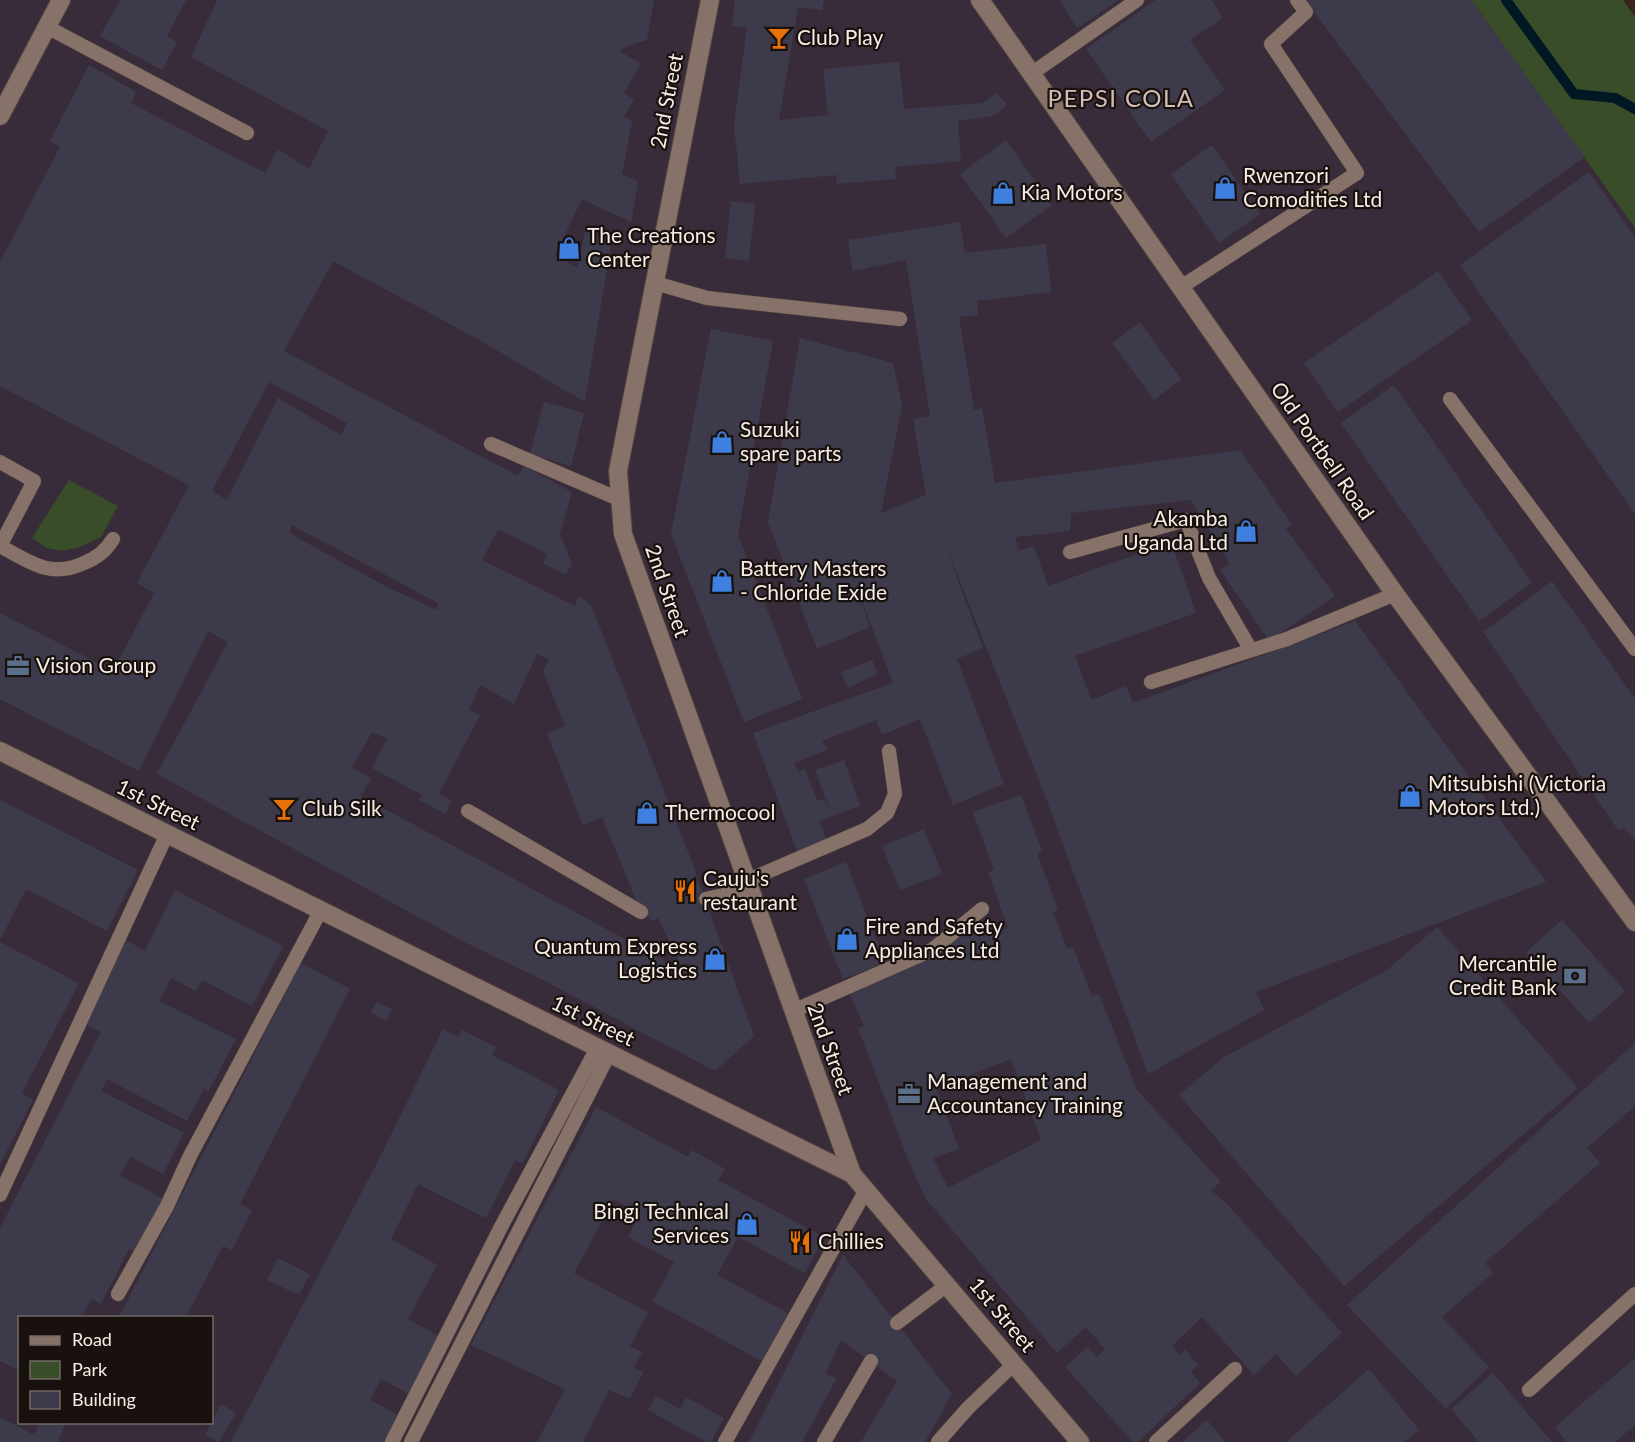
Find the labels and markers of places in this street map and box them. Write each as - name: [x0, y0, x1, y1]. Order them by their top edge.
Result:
- place label: Club Play: [797, 24, 884, 49]
- bar icon: Club Play: [766, 25, 792, 51]
- place label: Rwenzori Comodities Ltd: [1243, 162, 1382, 211]
- shop icon: Rwenzori Comodities Ltd: [1212, 175, 1238, 201]
- place label: Kia Motors: [1021, 179, 1123, 204]
- shop icon: Kia Motors: [990, 180, 1016, 206]
- place label: The Creations Center: [587, 222, 716, 271]
- shop icon: The Creations Center: [556, 235, 582, 261]
- place label: Suzuki spare parts: [740, 416, 841, 465]
- shop icon: Suzuki spare parts: [709, 429, 735, 455]
- place label: Akamba Uganda Ltd: [1123, 505, 1228, 554]
- shop icon: Akamba Uganda Ltd: [1233, 518, 1259, 544]
- place label: Battery Masters - Chloride Exide: [740, 555, 887, 604]
- shop icon: Battery Masters - Chloride Exide: [709, 568, 735, 594]
- place label: Vision Group: [36, 652, 156, 677]
- office icon: Vision Group: [5, 653, 31, 679]
- place label: Mitsubishi (Victoria Motors Ltd.): [1428, 770, 1606, 819]
- shop icon: Mitsubishi (Victoria Motors Ltd.): [1397, 783, 1423, 809]
- place label: Club Silk: [302, 795, 382, 820]
- bar icon: Club Silk: [271, 796, 297, 822]
- place label: Thermocool: [665, 799, 775, 824]
- shop icon: Thermocool: [634, 800, 660, 826]
- place label: Cauju's restaurant: [703, 865, 798, 914]
- restaurant icon: Cauju's restaurant: [672, 878, 698, 904]
- place label: Fire and Safety Appliances Ltd: [865, 913, 1003, 962]
- shop icon: Fire and Safety Appliances Ltd: [834, 926, 860, 952]
- place label: Quantum Express Logistics: [534, 933, 697, 982]
- shop icon: Quantum Express Logistics: [702, 946, 728, 972]
- place label: Mercantile Credit Bank: [1449, 950, 1557, 999]
- bank icon: Mercantile Credit Bank: [1562, 963, 1588, 989]
- place label: Management and Accountancy Training: [927, 1068, 1123, 1117]
- office icon: Management and Accountancy Training: [896, 1081, 922, 1107]
- place label: Bingi Technical Services: [593, 1198, 729, 1247]
- shop icon: Bingi Technical Services: [734, 1211, 760, 1237]
- place label: Chillies: [818, 1228, 884, 1253]
- restaurant icon: Chillies: [787, 1229, 813, 1255]

